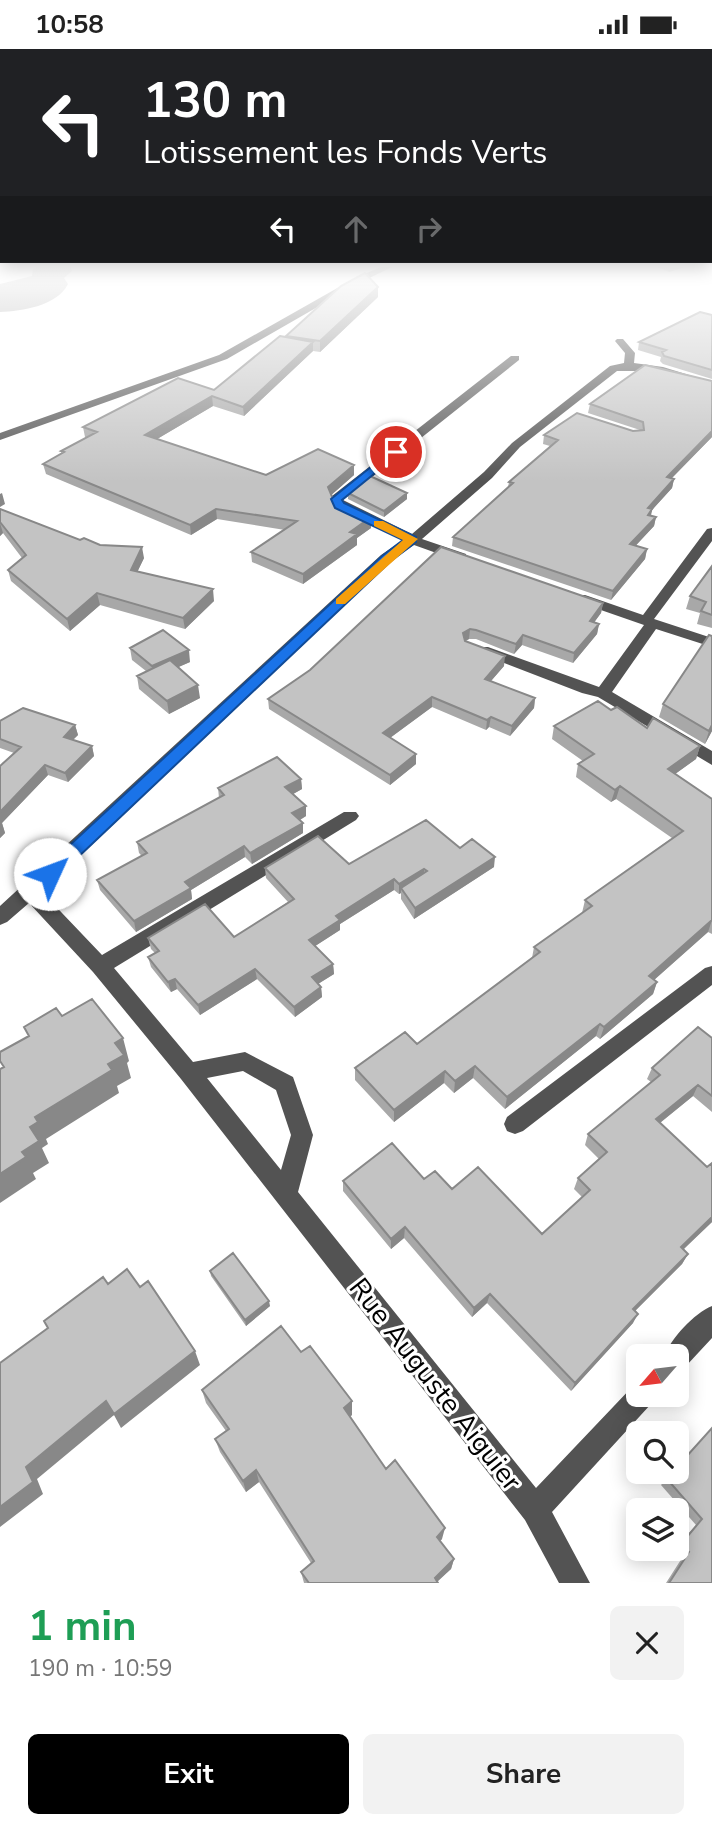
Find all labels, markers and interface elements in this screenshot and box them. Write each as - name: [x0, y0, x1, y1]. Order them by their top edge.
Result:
- text: 10:58: [35, 7, 104, 42]
- text: 130 m: [143, 67, 287, 134]
- icon: left: [28, 77, 119, 168]
- text: Lotissement les Fonds Verts: [143, 131, 548, 174]
- icon: left: [264, 210, 302, 248]
- icon: ahead: [337, 210, 375, 248]
- icon: right: [410, 210, 448, 248]
- pin: [366, 422, 426, 482]
- icon: arrive: [377, 433, 415, 471]
- position arrow: [13, 837, 87, 911]
- street label: Rue Auguste Aiguier: [340, 1270, 530, 1499]
- north arrow: [626, 1344, 690, 1407]
- map controls: [626, 1344, 689, 1561]
- button: search: [626, 1421, 689, 1484]
- button: layers: [626, 1498, 689, 1561]
- text: 1 min: [28, 1598, 137, 1655]
- button: close: [610, 1606, 684, 1680]
- text: 190 m · 10:59: [28, 1653, 173, 1684]
- button: Exit: [28, 1734, 349, 1814]
- button: Share: [363, 1734, 684, 1814]

